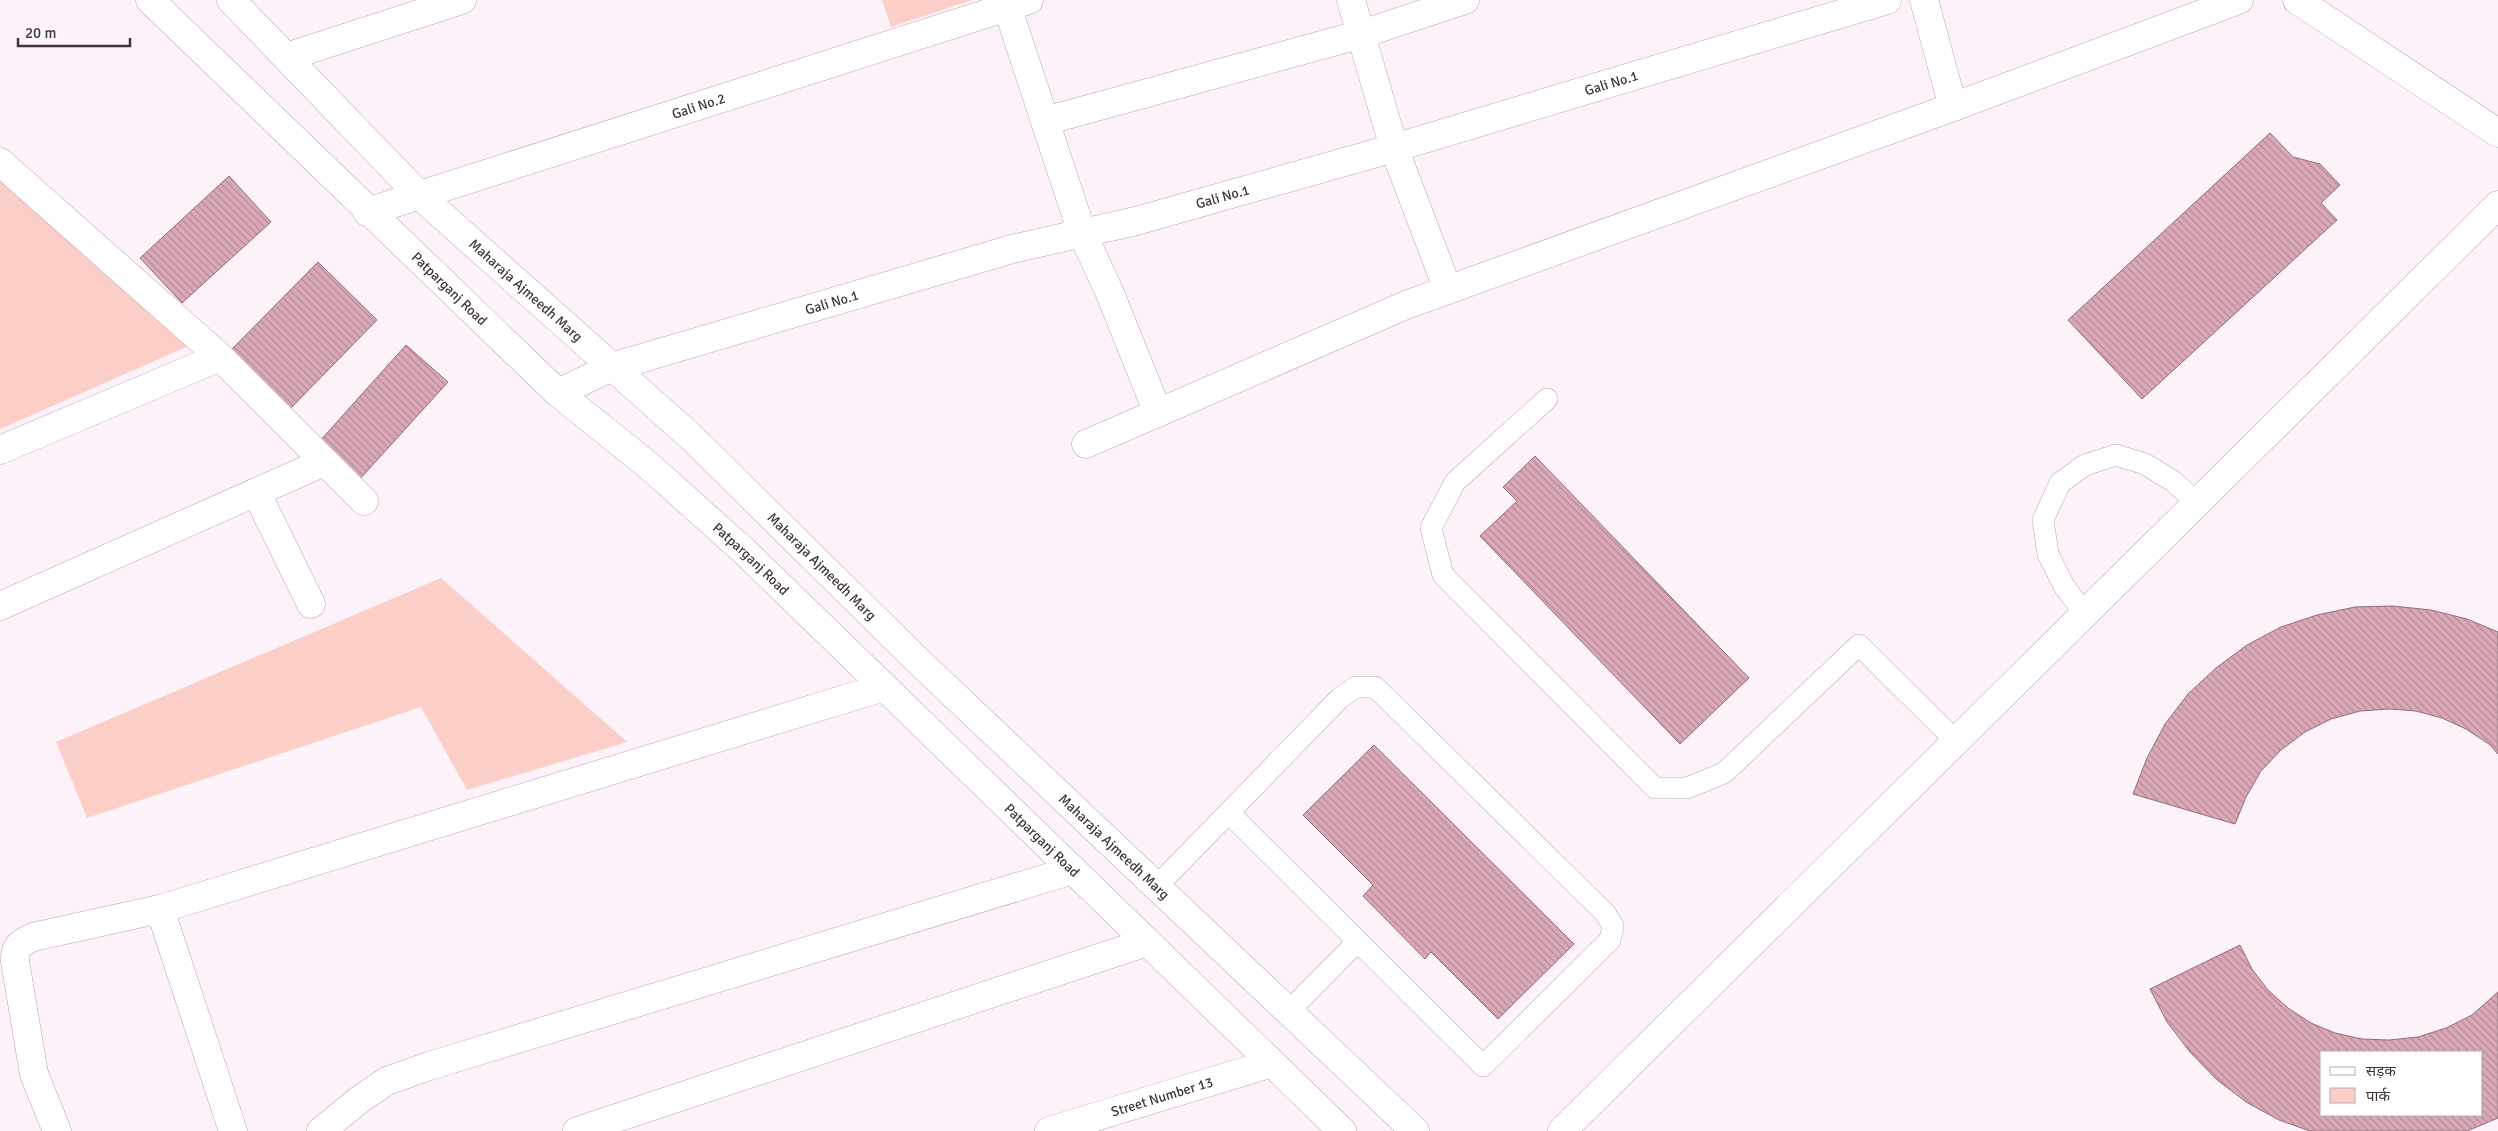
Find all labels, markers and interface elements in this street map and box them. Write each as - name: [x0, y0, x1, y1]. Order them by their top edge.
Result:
- scale bar: [18, 15, 130, 47]
- text: 20 m: [25, 24, 56, 42]
- street label: Gali No.1: [1583, 67, 1640, 99]
- street label: Gali No.2: [670, 90, 727, 123]
- street label: Gali No.1: [1194, 181, 1251, 213]
- street label: Maharaja Ajmeedh Marg: [465, 236, 586, 345]
- street label: Patparganj Road: [408, 249, 491, 329]
- street label: Gali No.1: [803, 287, 861, 319]
- street label: Maharaja Ajmeedh Marg: [764, 509, 880, 624]
- street label: Patparganj Road: [709, 519, 792, 599]
- street label: Maharaja Ajmeedh Marg: [1055, 791, 1173, 903]
- street label: Patparganj Road: [1001, 800, 1083, 881]
- legend: [2320, 1051, 2483, 1116]
- text: सड़क: [2366, 1062, 2396, 1080]
- street label: Street Number 13: [1109, 1074, 1215, 1121]
- text: पार्क: [2366, 1087, 2390, 1105]

